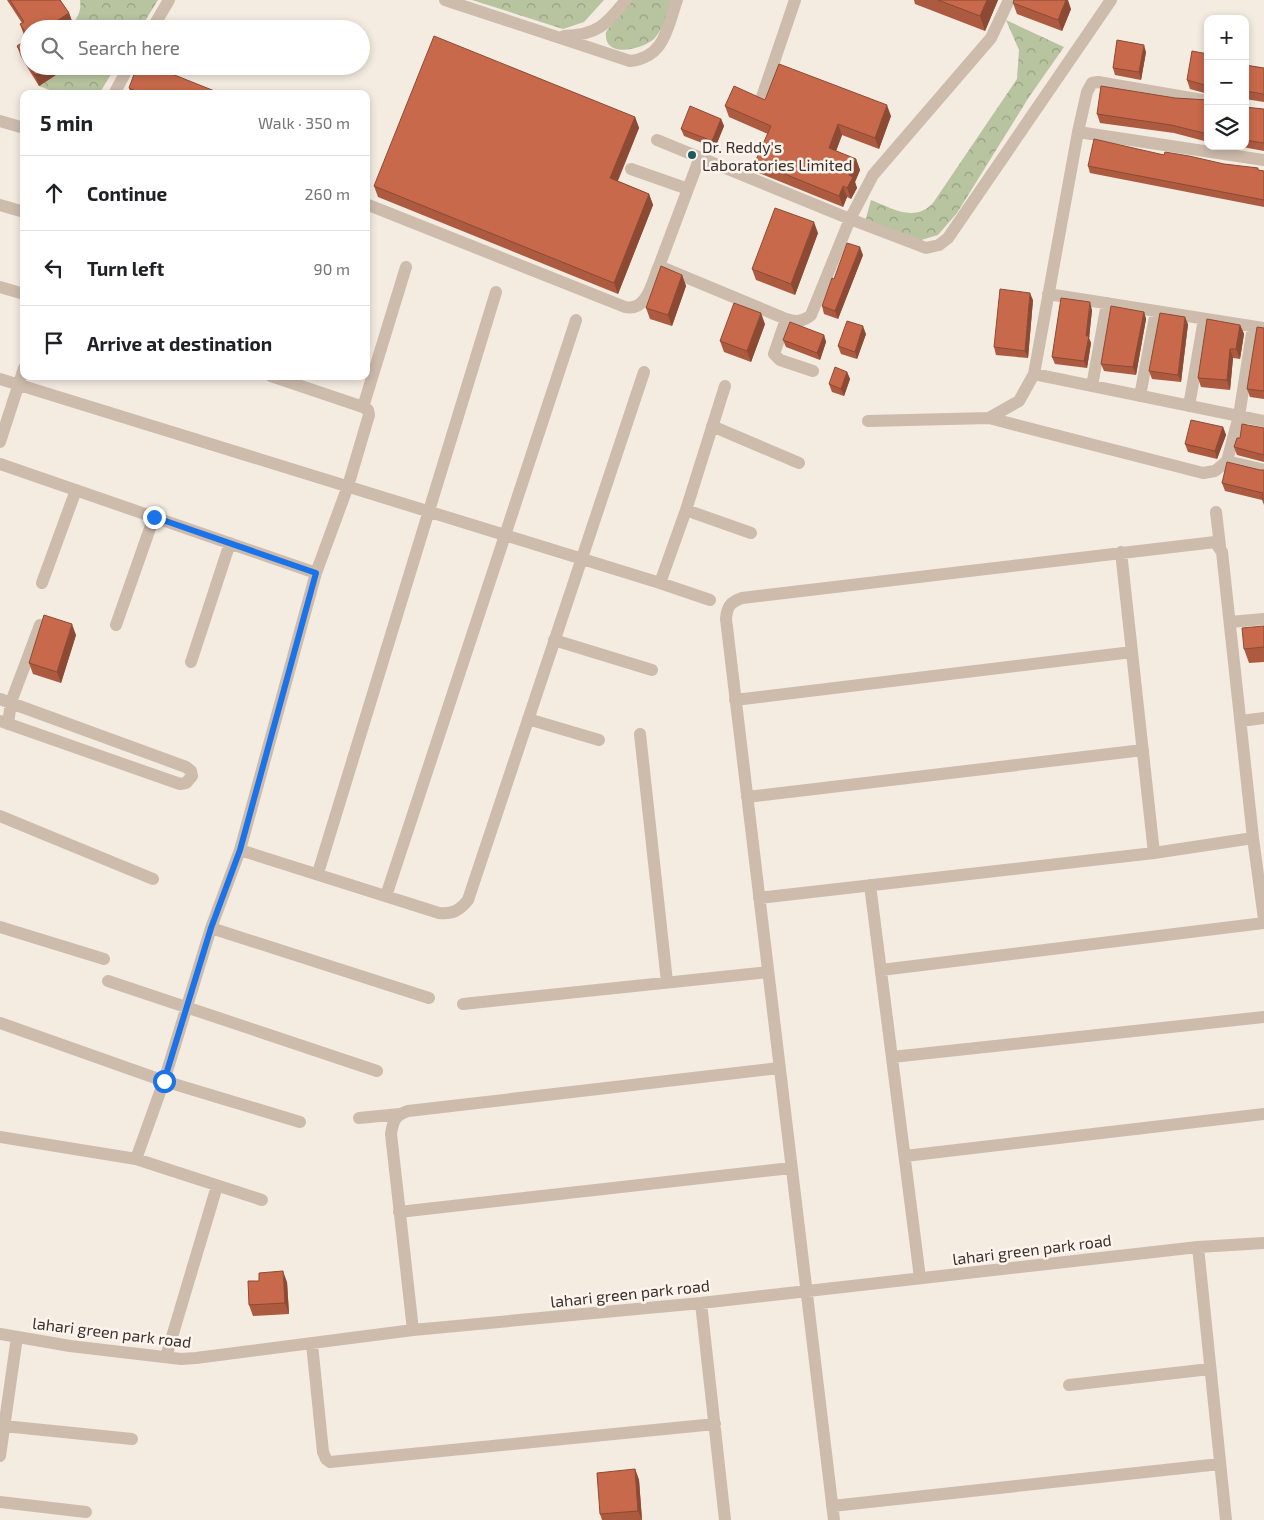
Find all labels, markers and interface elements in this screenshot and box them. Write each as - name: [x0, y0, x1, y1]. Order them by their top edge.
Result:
- map controls: [1204, 15, 1249, 150]
- button: +: [1204, 15, 1249, 60]
- search box: [20, 20, 370, 75]
- icon: search: [38, 34, 66, 62]
- text: Search here: [78, 36, 180, 59]
- button: −: [1204, 60, 1249, 105]
- button: layers: [1204, 105, 1249, 150]
- text: 5 min: [40, 110, 93, 135]
- text: Walk · 350 m: [258, 113, 350, 132]
- place label: Dr. Reddy's Laboratories Limited: [702, 137, 852, 174]
- marker: Dr. Reddy's Laboratories Limited: [686, 149, 698, 161]
- icon: ahead: [40, 179, 68, 207]
- text: Continue: [87, 182, 167, 205]
- text: 260 m: [305, 184, 350, 203]
- icon: left: [40, 254, 68, 282]
- text: Turn left: [87, 257, 164, 280]
- text: 90 m: [314, 259, 350, 278]
- icon: arrive: [40, 329, 68, 357]
- text: Arrive at destination: [87, 332, 272, 355]
- route end: [143, 506, 166, 529]
- route start: [153, 1070, 176, 1093]
- street label: lahari green park road: [951, 1230, 1113, 1268]
- street label: lahari green park road: [549, 1275, 711, 1311]
- street label: lahari green park road: [31, 1313, 193, 1351]

